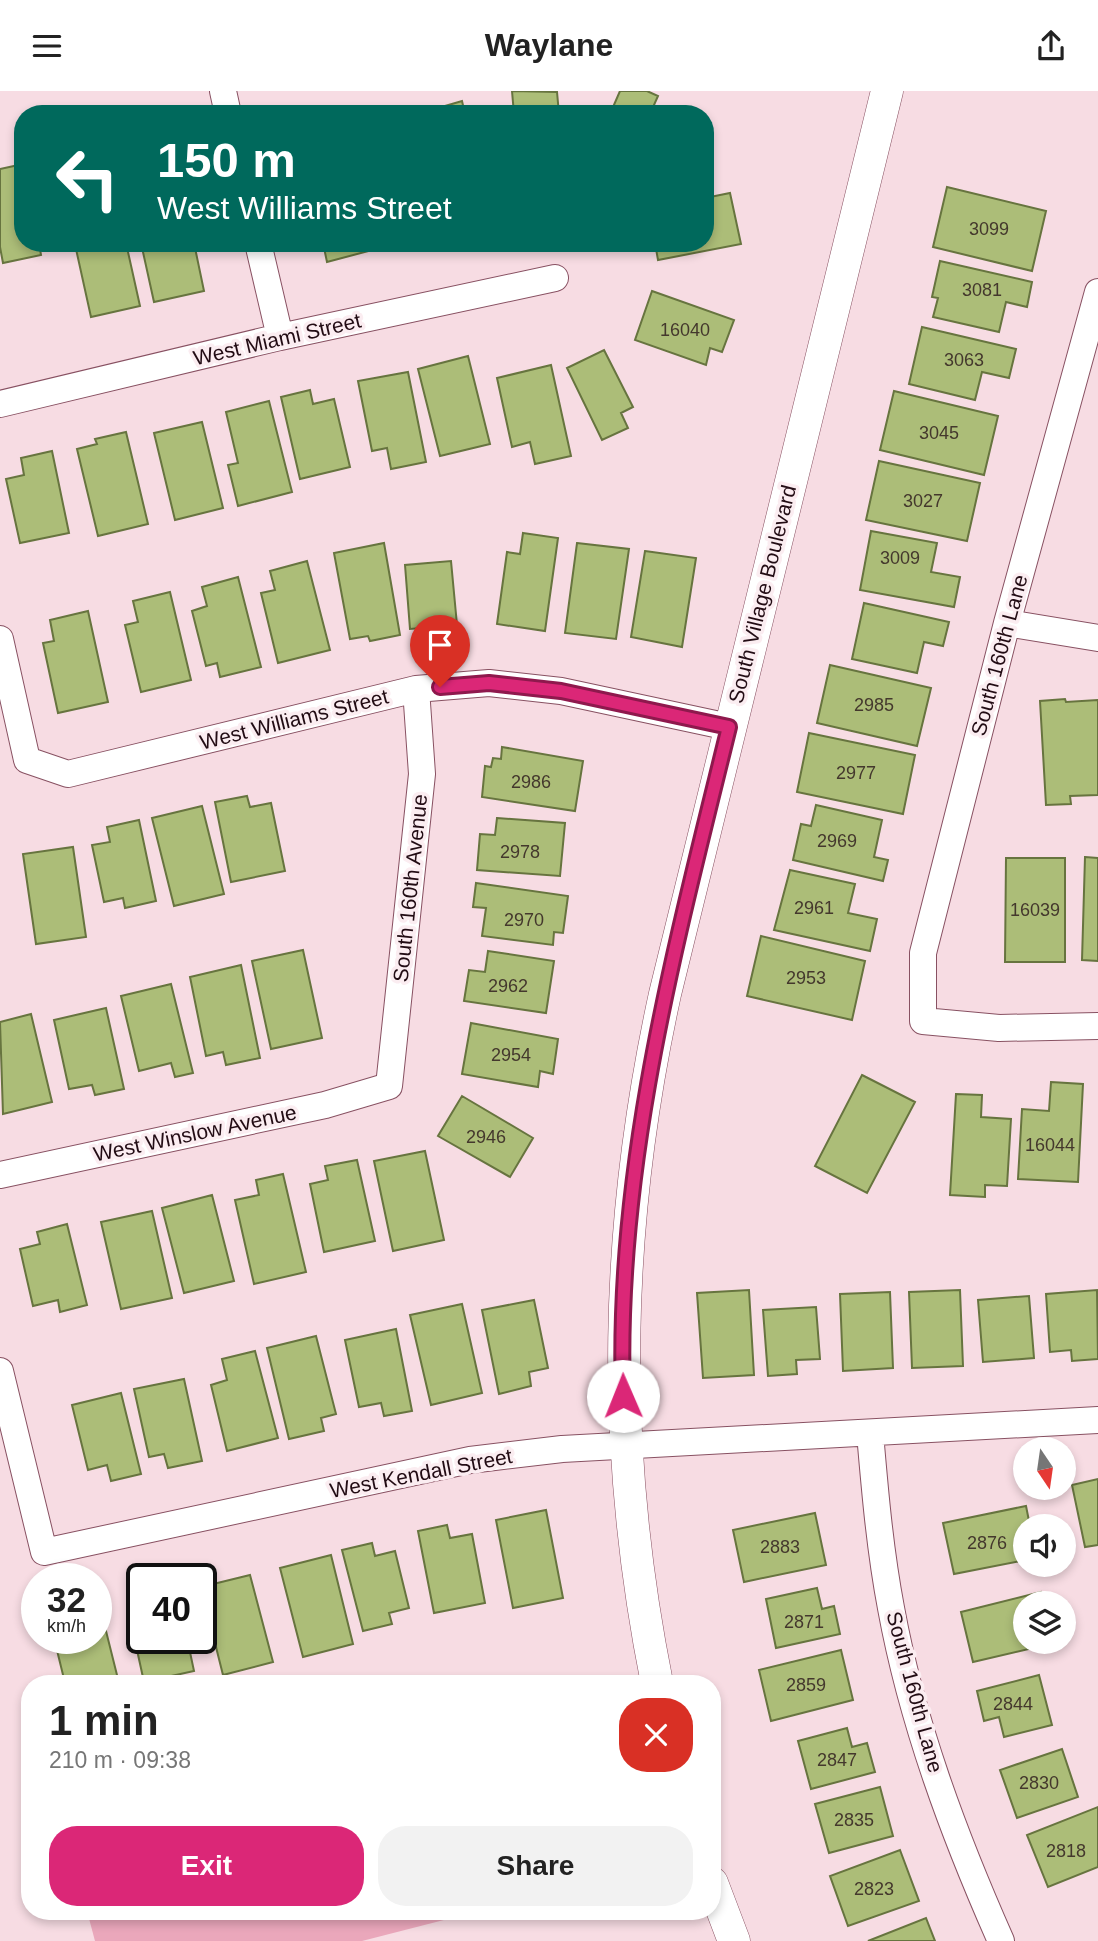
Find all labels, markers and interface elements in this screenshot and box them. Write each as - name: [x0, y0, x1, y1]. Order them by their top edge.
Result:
- icon: menu: [28, 27, 66, 65]
- text: Waylane: [485, 27, 613, 63]
- icon: share: [1032, 27, 1070, 65]
- icon: left: [42, 133, 133, 224]
- text: 150 m: [157, 133, 296, 187]
- text: West Williams Street: [157, 190, 452, 226]
- house number: 3099: [969, 219, 1009, 239]
- house number: 3081: [962, 280, 1002, 300]
- street label: West Miami Street: [191, 309, 363, 369]
- house number: 16040: [660, 320, 710, 340]
- house number: 3063: [944, 350, 984, 370]
- house number: 3045: [919, 423, 959, 443]
- street label: South Village Boulevard: [724, 483, 800, 705]
- house number: 3027: [903, 491, 943, 511]
- house number: 3009: [880, 548, 920, 568]
- street label: South 160th Lane: [966, 572, 1032, 738]
- pin: [410, 615, 470, 687]
- icon: arrive: [421, 626, 459, 664]
- street label: West Williams Street: [197, 684, 391, 754]
- house number: 2985: [854, 695, 894, 715]
- house number: 2977: [836, 763, 876, 783]
- house number: 2986: [511, 772, 551, 792]
- street label: South 160th Avenue: [389, 793, 431, 983]
- house number: 2969: [817, 831, 857, 851]
- house number: 2978: [500, 842, 540, 862]
- house number: 2961: [794, 898, 834, 918]
- house number: 16039: [1010, 900, 1060, 920]
- house number: 2970: [504, 910, 544, 930]
- house number: 2953: [786, 968, 826, 988]
- house number: 2962: [488, 976, 528, 996]
- house number: 2954: [491, 1045, 531, 1065]
- street label: West Winslow Avenue: [91, 1100, 299, 1166]
- house number: 2946: [466, 1127, 506, 1147]
- house number: 16044: [1025, 1135, 1075, 1155]
- position arrow: [586, 1359, 660, 1433]
- north arrow: [1013, 1437, 1076, 1500]
- map controls: [1013, 1437, 1076, 1654]
- street label: West Kendall Street: [328, 1444, 514, 1502]
- button: sound: [1013, 1514, 1076, 1577]
- house number: 2876: [967, 1533, 1007, 1553]
- house number: 2883: [760, 1537, 800, 1557]
- speed limit sign: 40: [126, 1563, 217, 1654]
- text: 32: [47, 1580, 86, 1619]
- button: layers: [1013, 1591, 1076, 1654]
- street label: South 160th Lane: [882, 1609, 948, 1775]
- house number: 2871: [784, 1612, 824, 1632]
- text: km/h: [47, 1616, 86, 1636]
- house number: 2859: [786, 1675, 826, 1695]
- house number: 2844: [993, 1694, 1033, 1714]
- text: 1 min: [49, 1697, 159, 1744]
- button: close: [619, 1698, 693, 1772]
- text: 210 m · 09:38: [49, 1747, 191, 1773]
- house number: 2847: [817, 1750, 857, 1770]
- house number: 2830: [1019, 1773, 1059, 1793]
- house number: 2835: [834, 1810, 874, 1830]
- button: Exit: [49, 1826, 364, 1906]
- button: Share: [378, 1826, 693, 1906]
- house number: 2818: [1046, 1841, 1086, 1861]
- house number: 2823: [854, 1879, 894, 1899]

